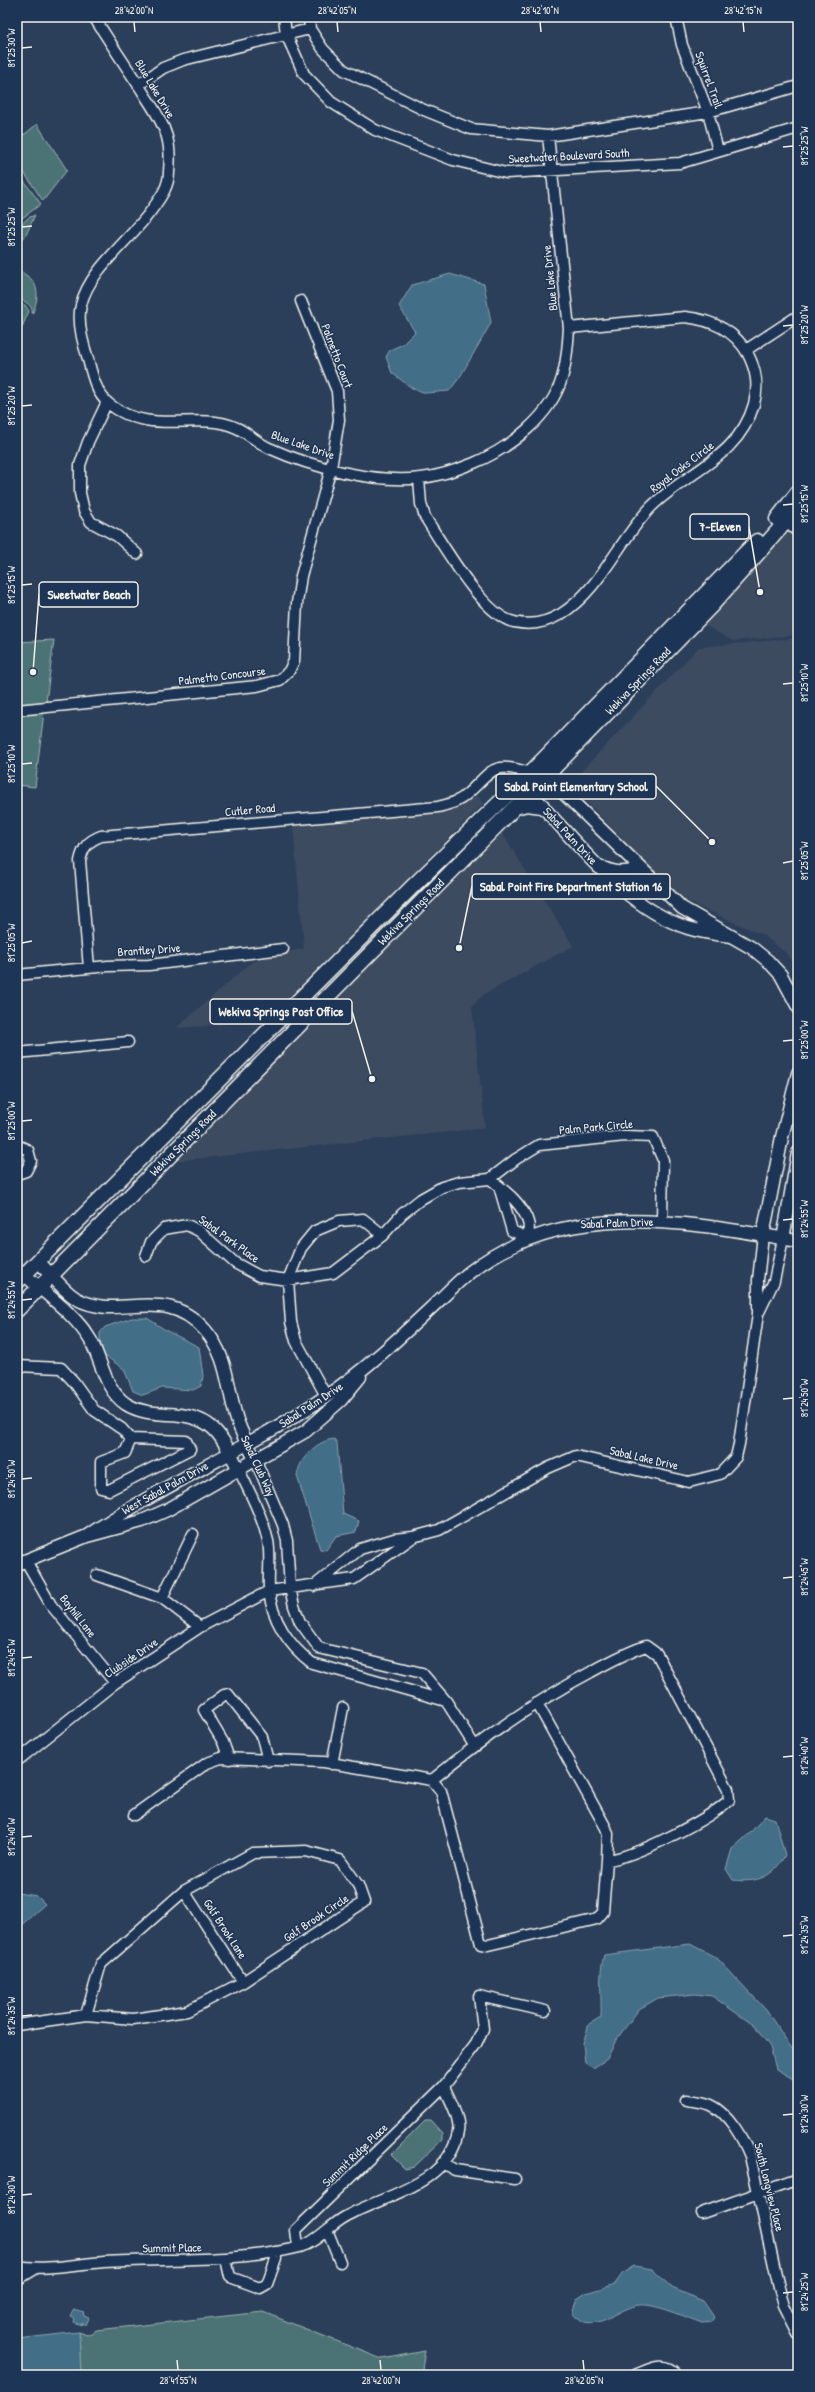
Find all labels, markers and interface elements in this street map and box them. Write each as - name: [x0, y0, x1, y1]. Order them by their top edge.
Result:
- text: 28°42'00"N: [115, 4, 153, 17]
- text: 28°42'05"N: [318, 4, 356, 17]
- text: 28°42'10"N: [521, 4, 559, 17]
- text: 28°42'15"N: [724, 4, 762, 17]
- text: 81°25'30"W: [5, 28, 18, 67]
- street label: Squirrel Trail: [691, 49, 728, 111]
- street label: Blue Lake Drive: [131, 56, 180, 122]
- text: 81°25'25"W: [798, 126, 811, 165]
- street label: Sweetwater Boulevard South: [508, 144, 630, 167]
- text: 81°25'25"W: [5, 207, 18, 246]
- street label: Blue Lake Drive: [538, 244, 561, 312]
- text: 81°25'20"W: [798, 305, 811, 345]
- street label: Palmetto Court: [317, 321, 358, 391]
- text: 81°25'20"W: [5, 386, 18, 426]
- street label: Blue Lake Drive: [269, 426, 337, 463]
- street label: Royal Oaks Circle: [646, 437, 717, 496]
- text: 81°25'15"W: [798, 484, 811, 523]
- callout: 7-Eleven: [690, 514, 749, 539]
- text: 7-Eleven: [698, 517, 741, 535]
- text: 81°25'15"W: [5, 565, 18, 604]
- callout: Sweetwater Beach: [39, 582, 138, 607]
- text: Sweetwater Beach: [48, 585, 131, 603]
- street label: Wekiva Springs Road: [601, 643, 674, 718]
- street label: Palmetto Concourse: [177, 662, 267, 689]
- text: 81°25'10"W: [798, 663, 811, 702]
- text: 81°25'10"W: [5, 744, 18, 783]
- callout: Sabal Point Elementary School: [496, 774, 656, 799]
- text: Sabal Point Elementary School: [504, 777, 648, 796]
- street label: Cutler Road: [224, 799, 276, 820]
- street label: Sabal Palm Drive: [539, 803, 602, 868]
- text: 81°25'05"W: [798, 841, 811, 880]
- street label: Wekiva Springs Road: [374, 874, 448, 949]
- callout: Sabal Point Fire Department Station 16: [472, 874, 670, 899]
- text: Sabal Point Fire Department Station 16: [480, 877, 663, 896]
- text: 81°25'05"W: [5, 923, 18, 962]
- street label: Brantley Drive: [117, 939, 181, 960]
- callout: Wekiva Springs Post Office: [210, 999, 352, 1024]
- text: Wekiva Springs Post Office: [218, 1002, 344, 1021]
- text: 81°25'00"W: [798, 1020, 811, 1059]
- text: 81°25'00"W: [5, 1101, 18, 1140]
- street label: Wekiva Springs Road: [146, 1105, 220, 1180]
- street label: Palm Park Circle: [558, 1115, 634, 1138]
- text: 81°24'55"W: [798, 1199, 811, 1238]
- street label: Sabal Park Place: [195, 1211, 263, 1267]
- street label: Sabal Palm Drive: [580, 1213, 654, 1232]
- text: 81°24'55"W: [5, 1280, 18, 1319]
- street label: Sabal Palm Drive: [275, 1377, 346, 1432]
- text: 81°24'50"W: [798, 1378, 811, 1417]
- street label: Sabal Club Way: [237, 1433, 280, 1499]
- street label: Sabal Lake Drive: [608, 1441, 680, 1474]
- street label: West Sabal Palm Drive: [118, 1457, 211, 1518]
- text: 81°24'50"W: [5, 1459, 18, 1498]
- text: 81°24'45"W: [798, 1557, 811, 1596]
- street label: Bayhill Lane: [56, 1590, 101, 1641]
- street label: Clubside Drive: [100, 1633, 161, 1682]
- text: 81°24'45"W: [5, 1638, 18, 1677]
- text: 81°24'40"W: [798, 1736, 811, 1775]
- text: 81°24'40"W: [5, 1817, 18, 1856]
- street label: Golf Brook Circle: [280, 1889, 352, 1946]
- street label: Golf Brook Lane: [200, 1895, 251, 1962]
- text: 81°24'35"W: [798, 1915, 811, 1954]
- text: 81°24'35"W: [5, 1996, 18, 2035]
- text: 81°24'30"W: [798, 2094, 811, 2133]
- street label: Summit Ridge Place: [318, 2119, 391, 2190]
- street label: South Longview Place: [750, 2141, 789, 2233]
- text: 81°24'30"W: [5, 2175, 18, 2214]
- street label: Summit Place: [142, 2238, 202, 2257]
- text: 81°24'25"W: [798, 2272, 811, 2311]
- text: 28°41'55"N: [159, 2374, 197, 2387]
- text: 28°42'00"N: [362, 2374, 400, 2387]
- text: 28°42'05"N: [565, 2374, 603, 2387]

